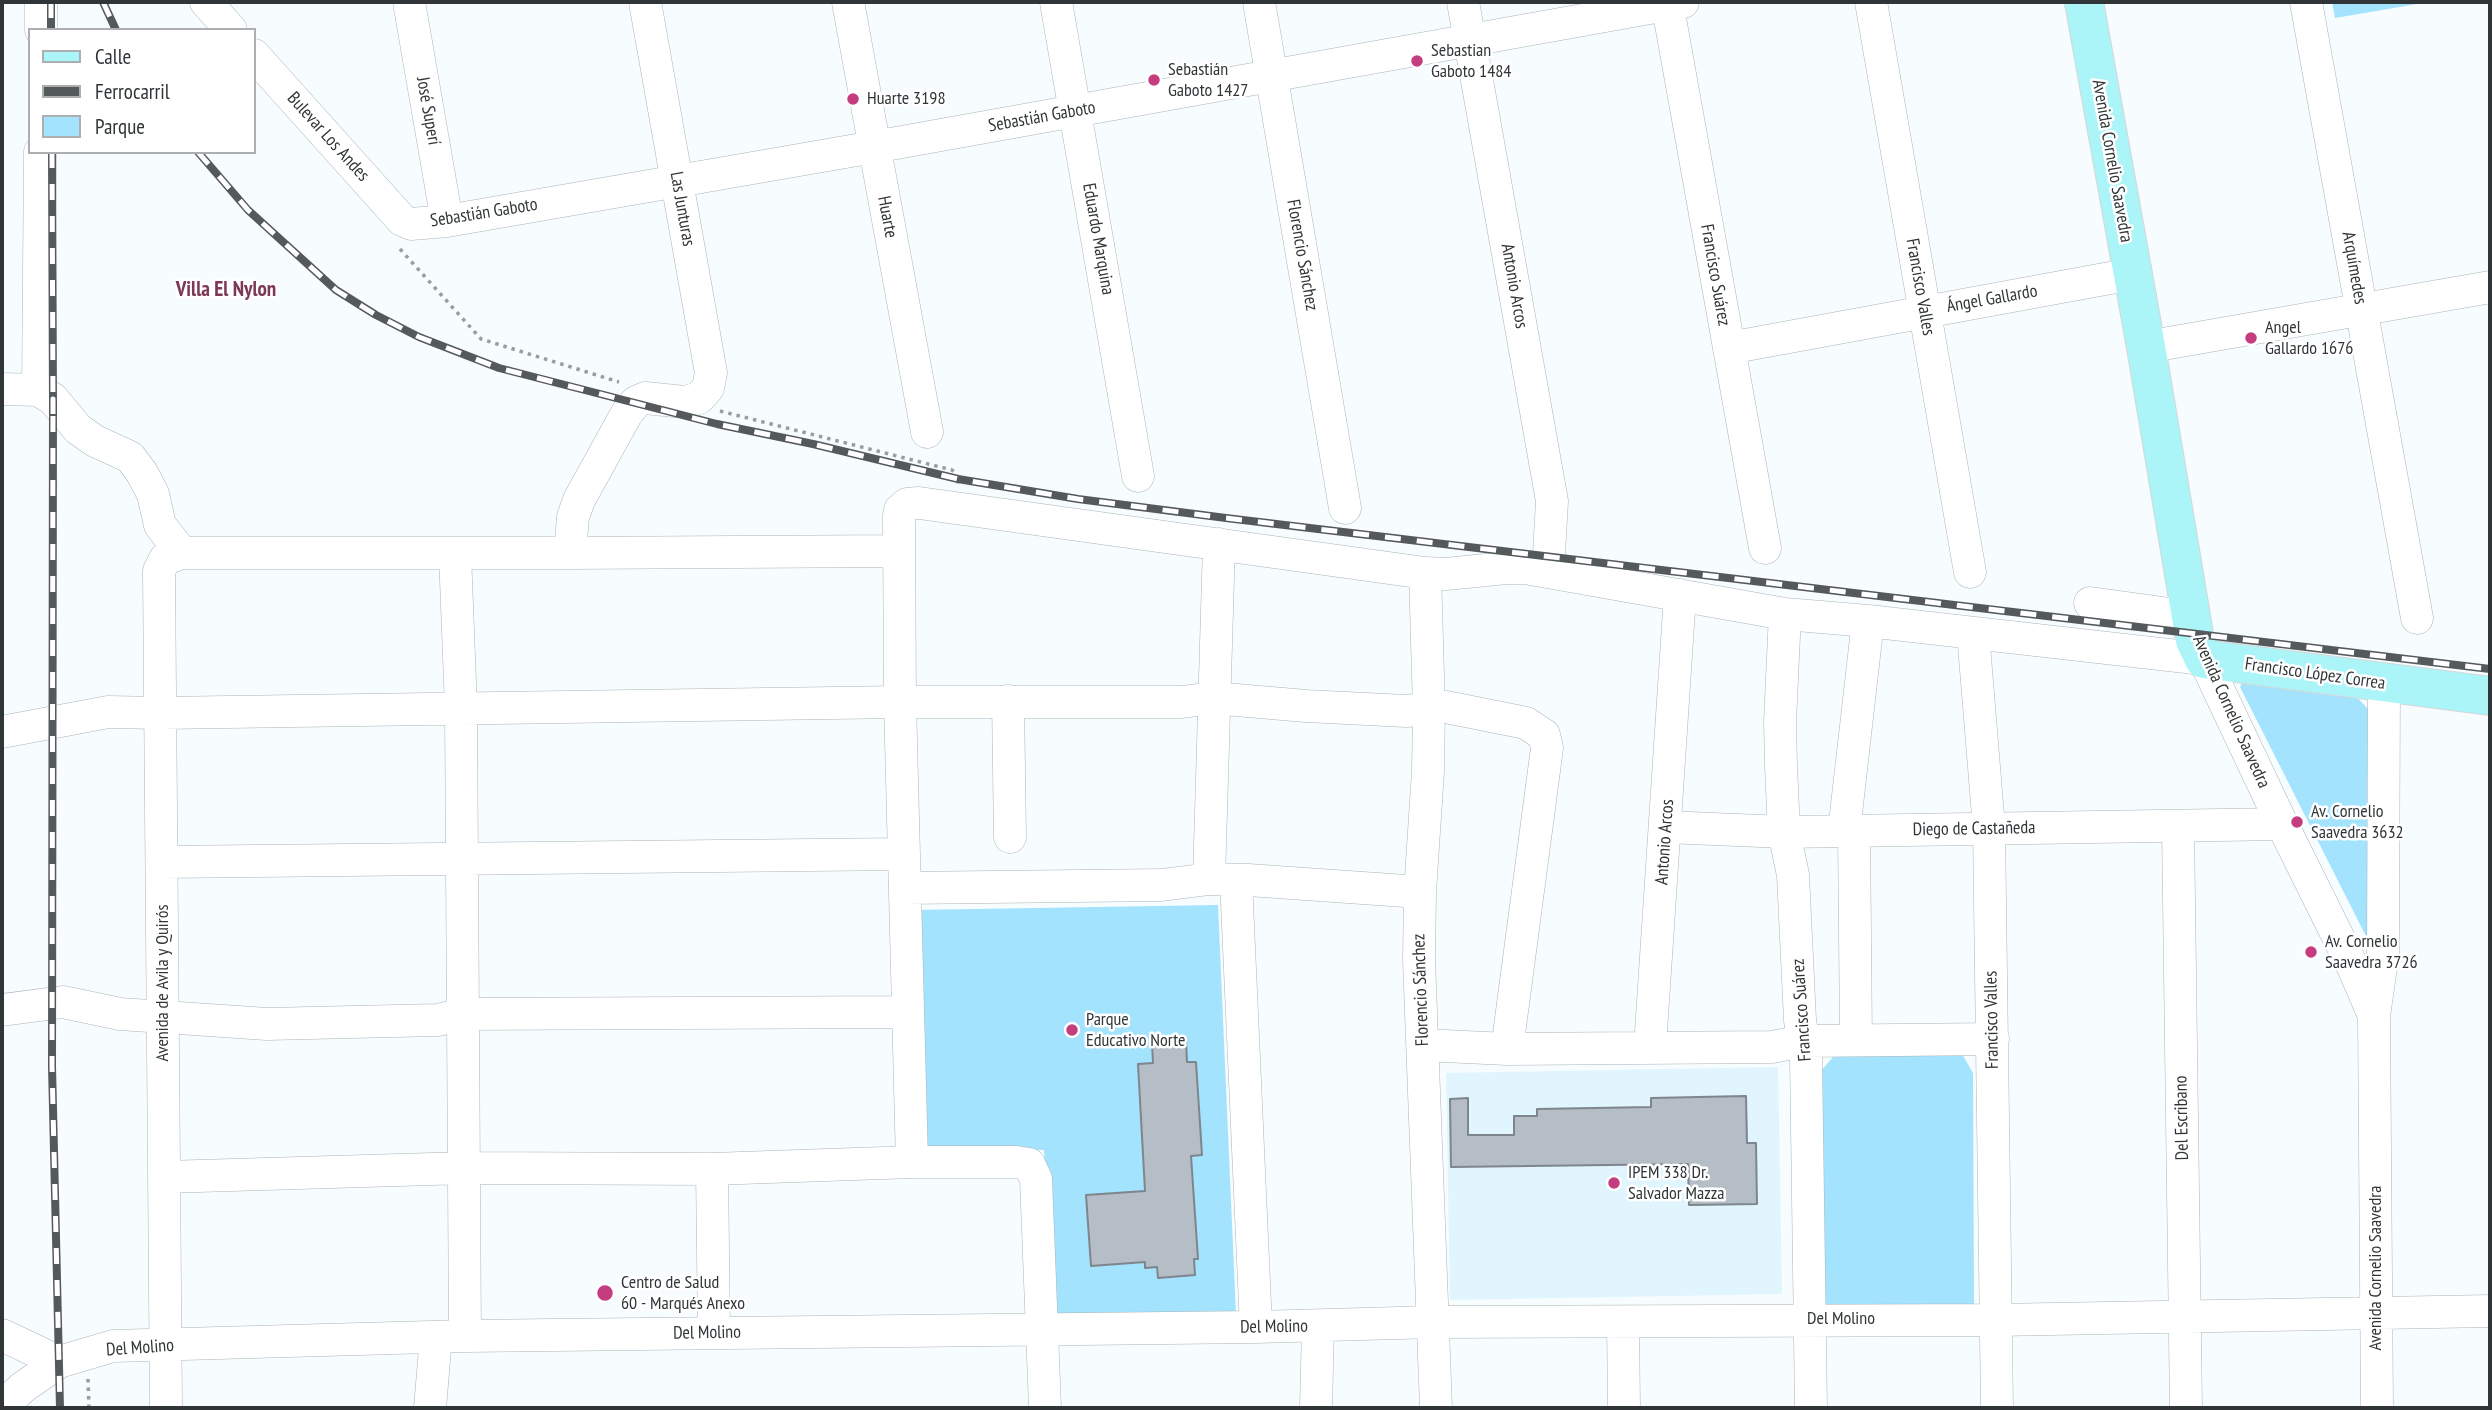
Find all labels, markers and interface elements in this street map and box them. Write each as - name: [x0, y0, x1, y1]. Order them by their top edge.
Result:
- legend: [28, 28, 256, 154]
- place label: Sebastian Gaboto 1484: [1431, 40, 1511, 82]
- text: Calle: [95, 43, 131, 70]
- marker: Sebastian Gaboto 1484: [1409, 53, 1425, 69]
- place label: Sebastián Gaboto 1427: [1168, 59, 1248, 102]
- marker: Sebastián Gaboto 1427: [1146, 72, 1162, 88]
- street label: José Superí: [411, 75, 445, 147]
- text: Ferrocarril: [95, 78, 170, 105]
- street label: Avenida Cornelio Saavedra: [2087, 78, 2137, 244]
- street label: Bulevar Los Andes: [282, 88, 374, 186]
- place label: Huarte 3198: [867, 88, 945, 110]
- marker: Huarte 3198: [845, 91, 861, 107]
- street label: Sebastián Gaboto: [987, 97, 1097, 137]
- text: Parque: [95, 113, 145, 140]
- street label: Las Junturas: [665, 170, 699, 248]
- street label: Eduardo Marquina: [1078, 181, 1118, 297]
- street label: Sebastián Gaboto: [429, 194, 539, 232]
- street label: Huarte: [872, 194, 902, 240]
- street label: Florencio Sánchez: [1282, 198, 1322, 312]
- street label: Francisco Suárez: [1695, 222, 1735, 328]
- street label: Arquímedes: [2337, 230, 2371, 306]
- street label: Francisco Valles: [1901, 237, 1939, 337]
- street label: Antonio Arcos: [1496, 242, 1532, 330]
- district label: Villa El Nylon: [176, 277, 276, 303]
- street label: Ángel Gallardo: [1945, 280, 2039, 318]
- place label: Angel Gallardo 1676: [2265, 317, 2353, 360]
- marker: Angel Gallardo 1676: [2243, 330, 2259, 346]
- street label: Avenida Cornelio Saavedra: [2188, 632, 2274, 792]
- street label: Francisco López Correa: [2243, 653, 2387, 695]
- street label: Antonio Arcos: [1651, 798, 1679, 886]
- place label: Av. Cornelio Saavedra 3632: [2311, 801, 2404, 844]
- marker: Av. Cornelio Saavedra 3632: [2289, 814, 2305, 830]
- street label: Diego de Castañeda: [1912, 817, 2036, 841]
- street label: Avenida de Avila y Quirós: [152, 904, 174, 1062]
- place label: Av. Cornelio Saavedra 3726: [2325, 931, 2418, 974]
- street label: Florencio Sánchez: [1408, 933, 1434, 1047]
- marker: Av. Cornelio Saavedra 3726: [2303, 944, 2319, 960]
- street label: Francisco Suárez: [1788, 958, 1816, 1062]
- street label: Francisco Valles: [1980, 971, 2004, 1069]
- place label: Parque Educativo Norte: [1086, 1009, 1185, 1052]
- marker: Parque Educativo Norte: [1064, 1022, 1080, 1038]
- street label: Del Escribano: [2170, 1075, 2194, 1161]
- place label: IPEM 338 Dr. Salvador Mazza: [1628, 1162, 1724, 1204]
- marker: IPEM 338 Dr. Salvador Mazza: [1606, 1175, 1622, 1191]
- street label: Avenida Cornelio Saavedra: [2365, 1186, 2387, 1350]
- place label: Centro de Salud 60 - Marqués Anexo: [621, 1272, 745, 1314]
- marker: Centro de Salud 60 - Marqués Anexo: [595, 1283, 615, 1303]
- street label: Del Molino: [1807, 1308, 1875, 1330]
- street label: Del Molino: [1240, 1316, 1308, 1338]
- street label: Del Molino: [673, 1322, 741, 1344]
- street label: Del Molino: [105, 1335, 175, 1361]

